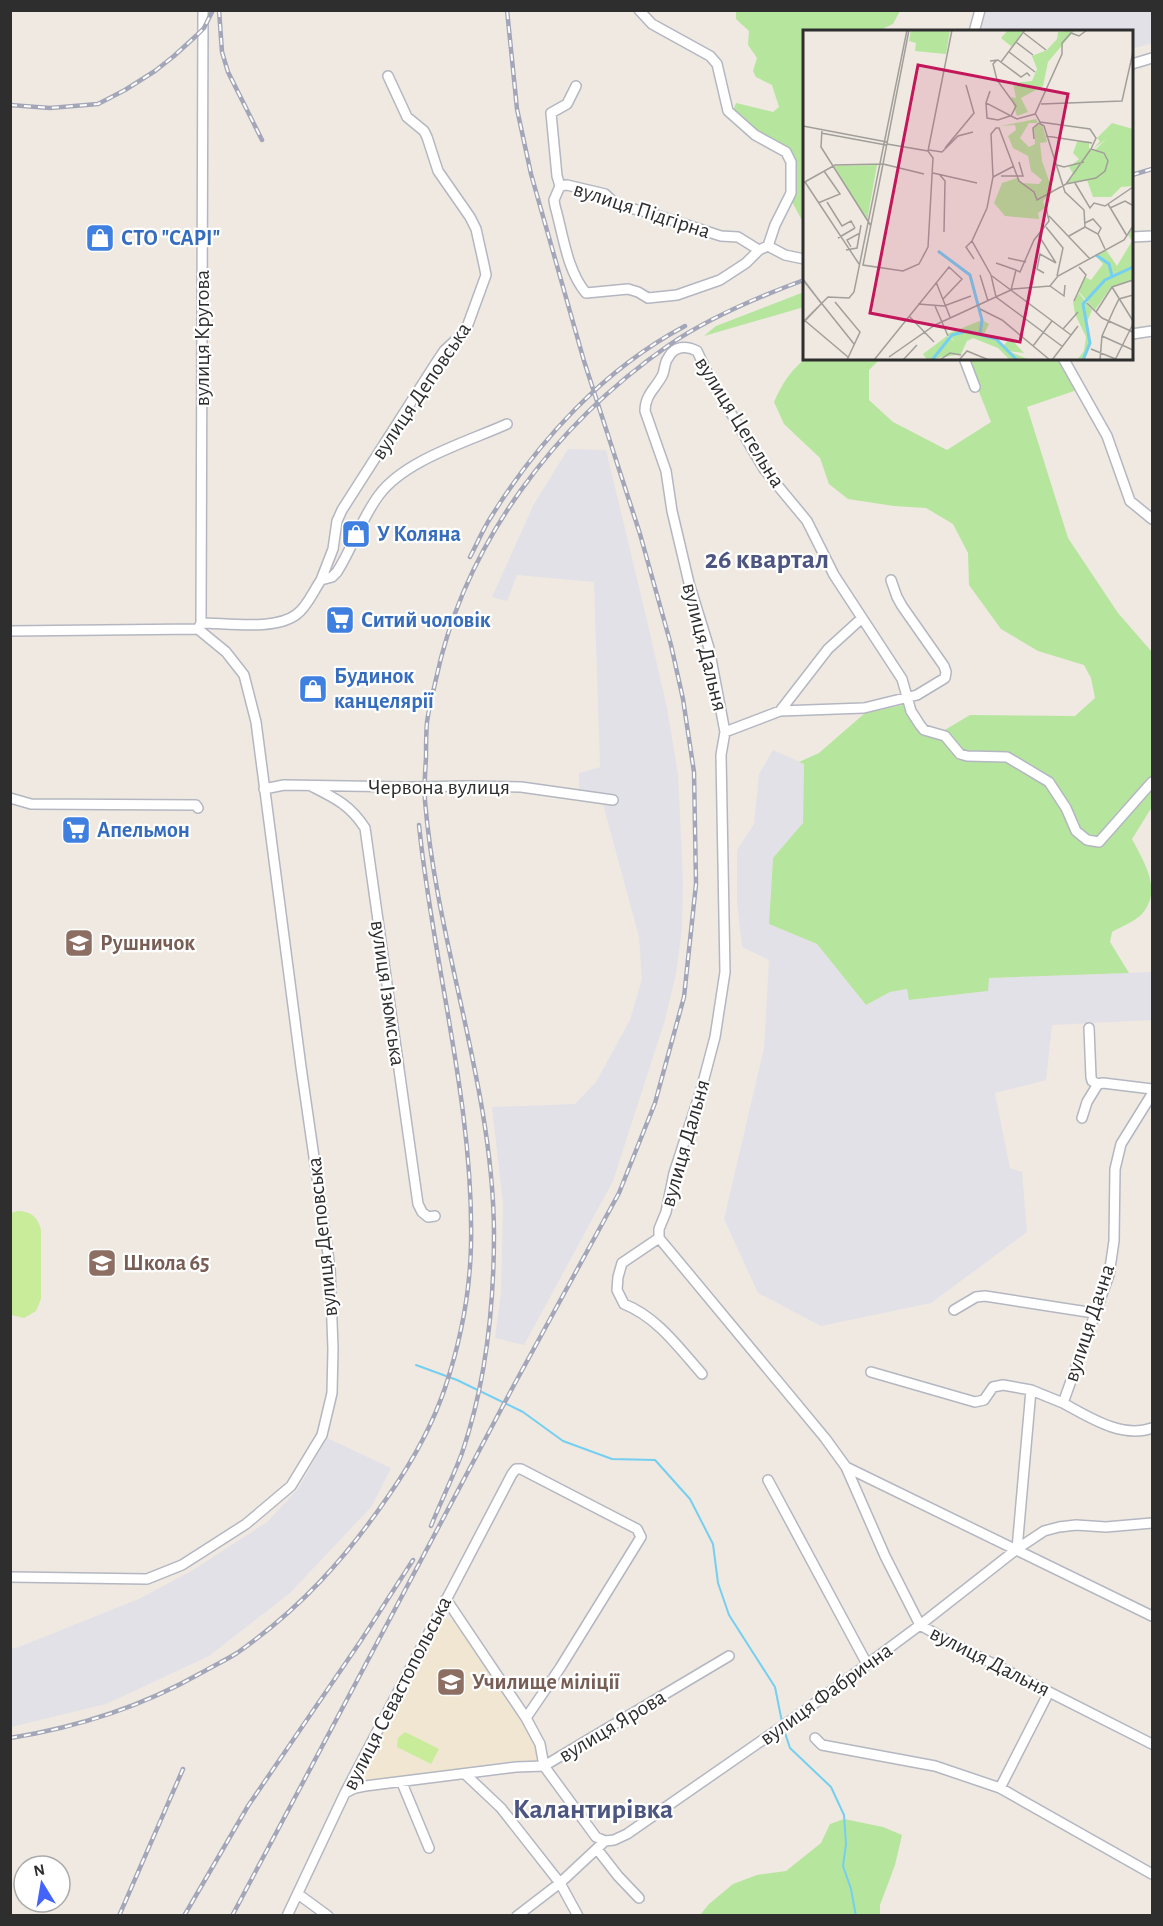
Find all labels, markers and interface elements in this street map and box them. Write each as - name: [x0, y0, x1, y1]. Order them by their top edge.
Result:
- inset map: [803, 30, 1133, 360]
- street label: вулиця Підгірна: [571, 178, 713, 242]
- shop icon: СТО "CAPI": [84, 222, 116, 254]
- place label: СТО "CAPI": [121, 227, 220, 249]
- street label: вулиця Кругова: [191, 270, 213, 406]
- street label: вулиця Деповська: [367, 318, 475, 464]
- street label: вулиця Цегельна: [691, 353, 789, 491]
- shop icon: У Коляна: [340, 518, 372, 550]
- place label: У Коляна: [377, 523, 461, 545]
- district label: 26 квартал: [705, 546, 829, 574]
- street label: вулиця Дальня: [678, 581, 732, 713]
- supermarket icon: Ситий чоловік: [324, 604, 356, 636]
- place label: Ситий чоловік: [361, 609, 491, 631]
- place label: Будинок канцелярії: [334, 665, 434, 712]
- shop icon: Будинок канцелярії: [297, 673, 329, 705]
- street label: Червона вулиця: [368, 776, 510, 798]
- supermarket icon: Апельмон: [60, 814, 92, 846]
- place label: Апельмон: [97, 819, 190, 841]
- street label: вулиця Ізюмська: [367, 919, 409, 1067]
- school or university icon: Рушничок: [63, 927, 95, 959]
- place label: Рушничок: [100, 932, 195, 955]
- street label: вулиця Дальня: [656, 1077, 714, 1209]
- street label: вулиця Деповська: [303, 1156, 341, 1318]
- school or university icon: Школа 65: [86, 1247, 118, 1279]
- place label: Школа 65: [123, 1252, 210, 1274]
- street label: вулиця Дачна: [1060, 1261, 1118, 1385]
- street label: вулиця Севастопольська: [339, 1593, 455, 1793]
- street label: вулиця Дальня: [926, 1621, 1054, 1701]
- street label: вулиця Фабрична: [756, 1639, 896, 1749]
- school or university icon: Училище міліції: [435, 1666, 467, 1698]
- place label: Училище міліції: [472, 1671, 620, 1693]
- street label: вулиця Ярова: [555, 1685, 669, 1767]
- district label: Калантирівка: [513, 1796, 673, 1824]
- north arrow: [12, 1854, 72, 1914]
- text: N: [32, 1861, 46, 1879]

